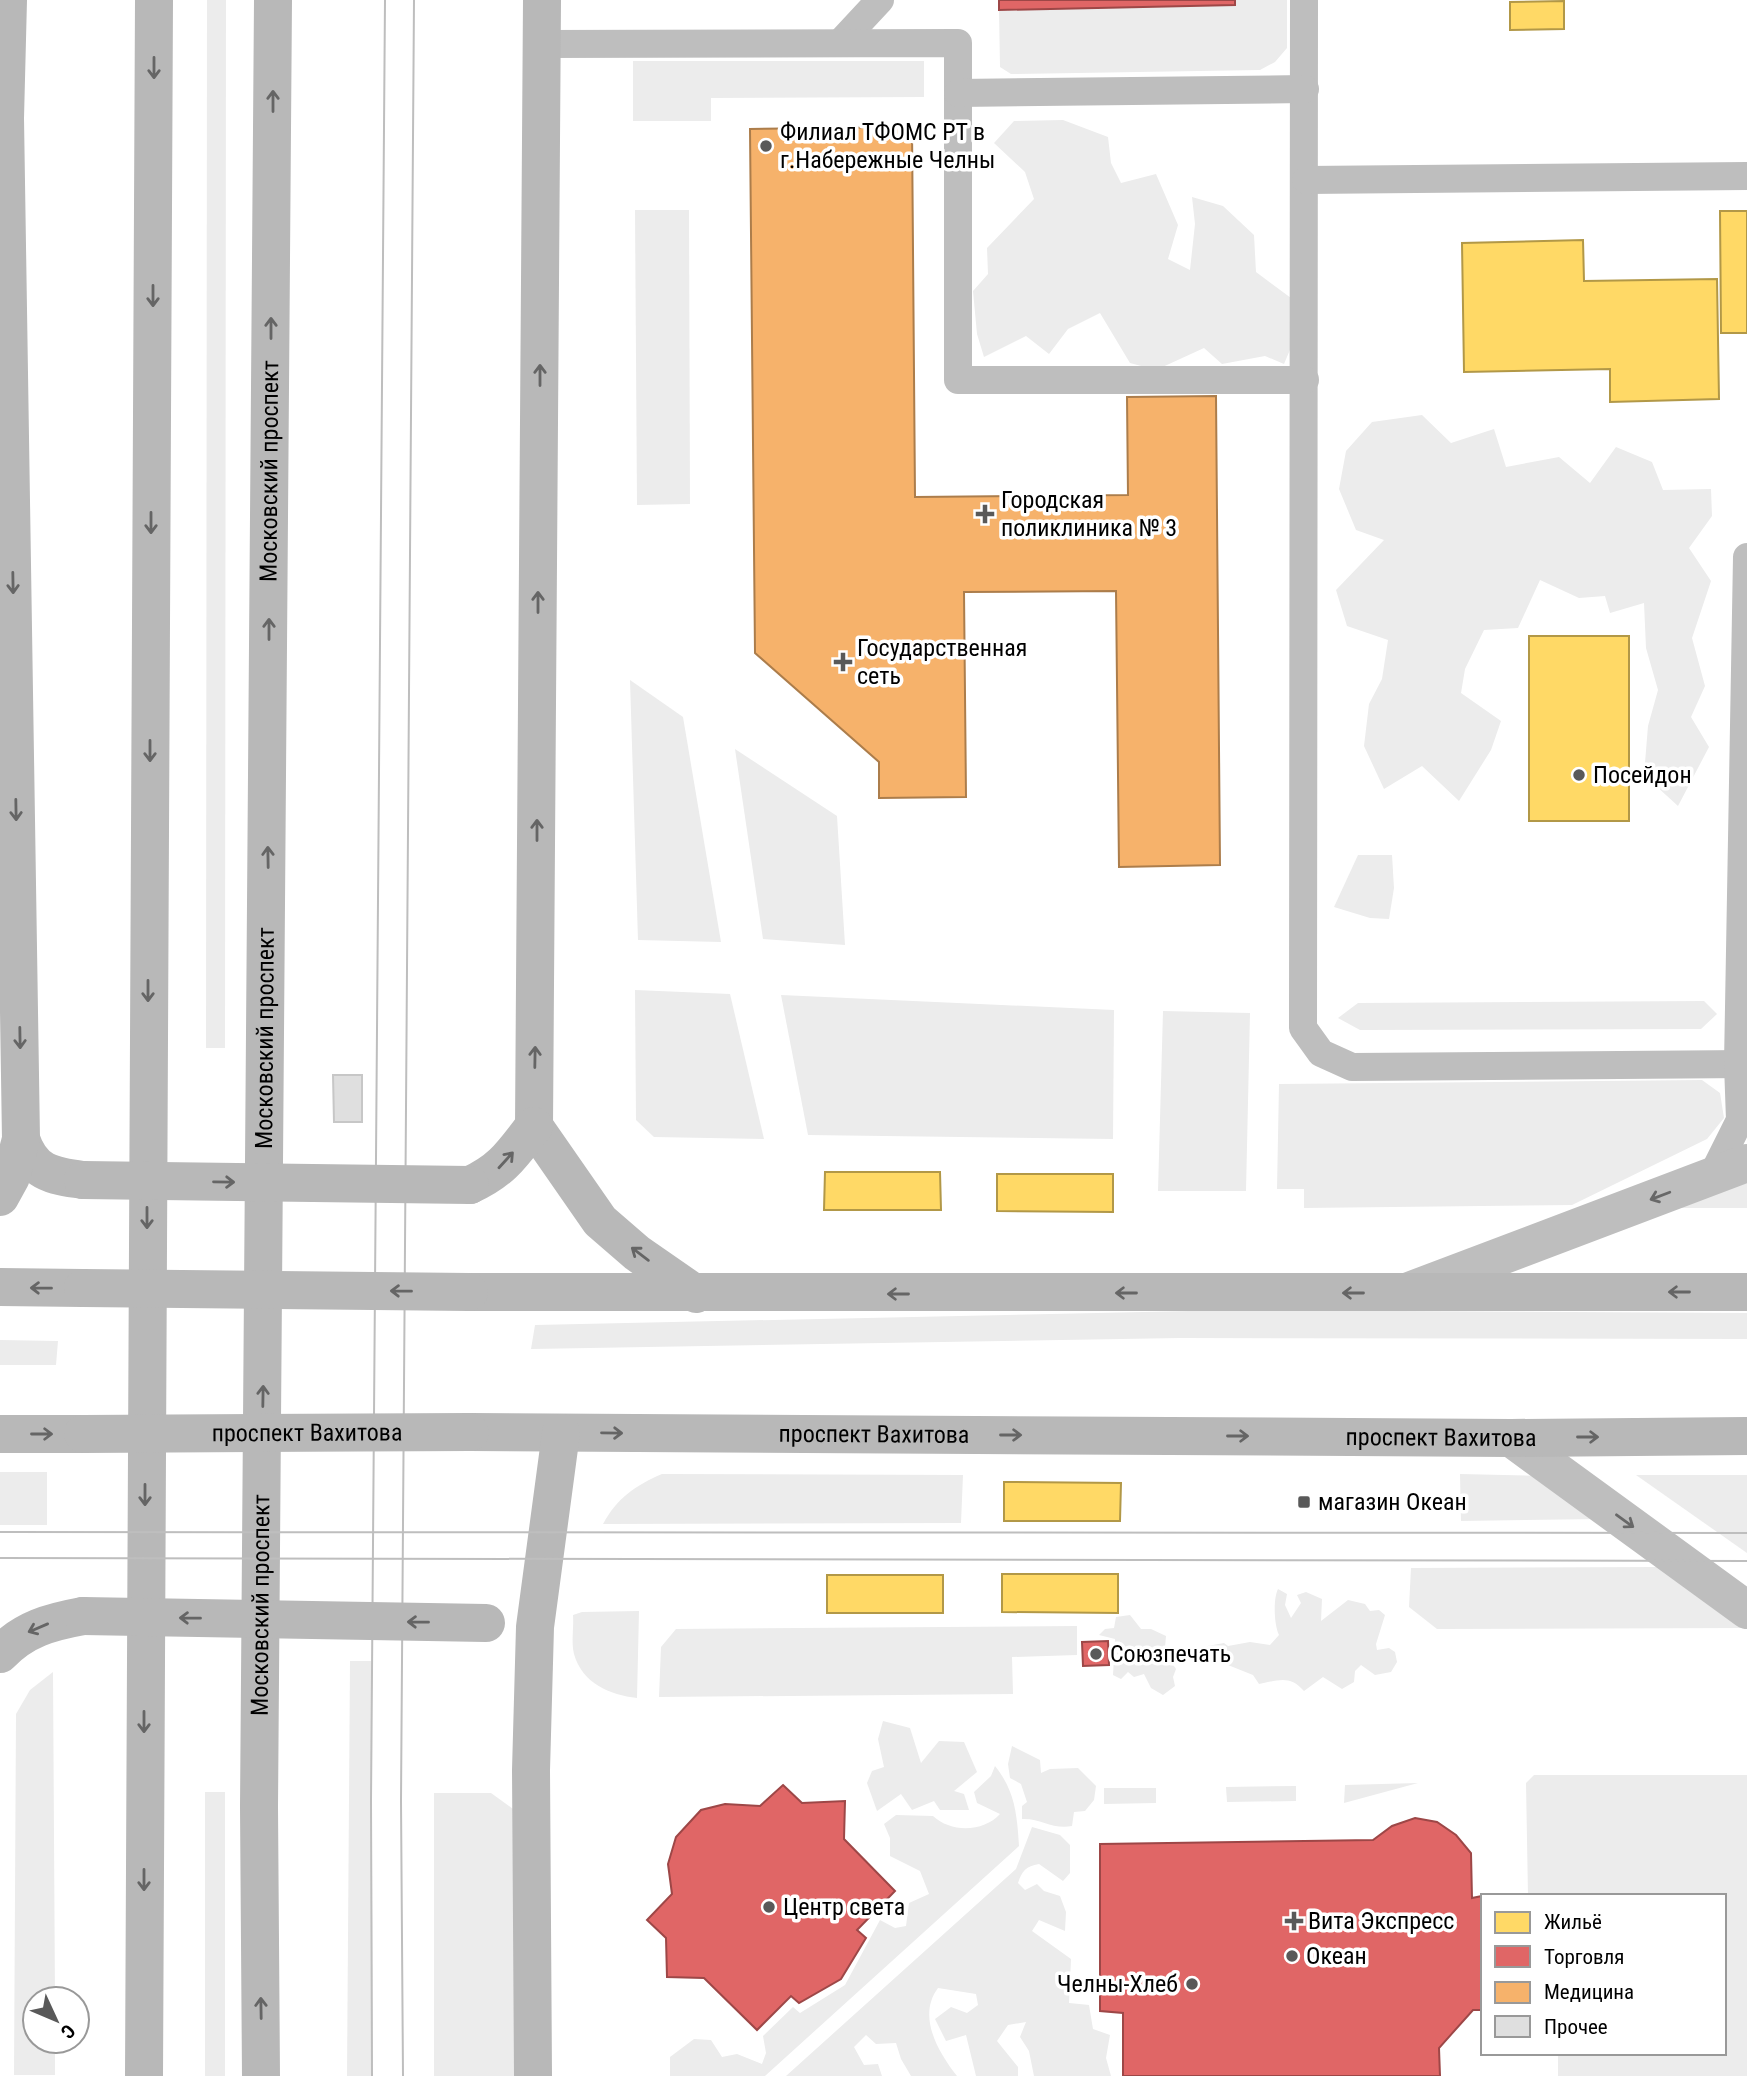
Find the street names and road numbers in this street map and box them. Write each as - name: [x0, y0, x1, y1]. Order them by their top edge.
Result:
- street label: Московский проспект: [254, 360, 284, 582]
- street label: Московский проспект: [250, 927, 280, 1149]
- street label: проспект Вахитова: [212, 1418, 402, 1447]
- street label: проспект Вахитова: [779, 1420, 969, 1449]
- street label: проспект Вахитова: [1346, 1423, 1536, 1452]
- street label: Московский проспект: [246, 1494, 275, 1716]

